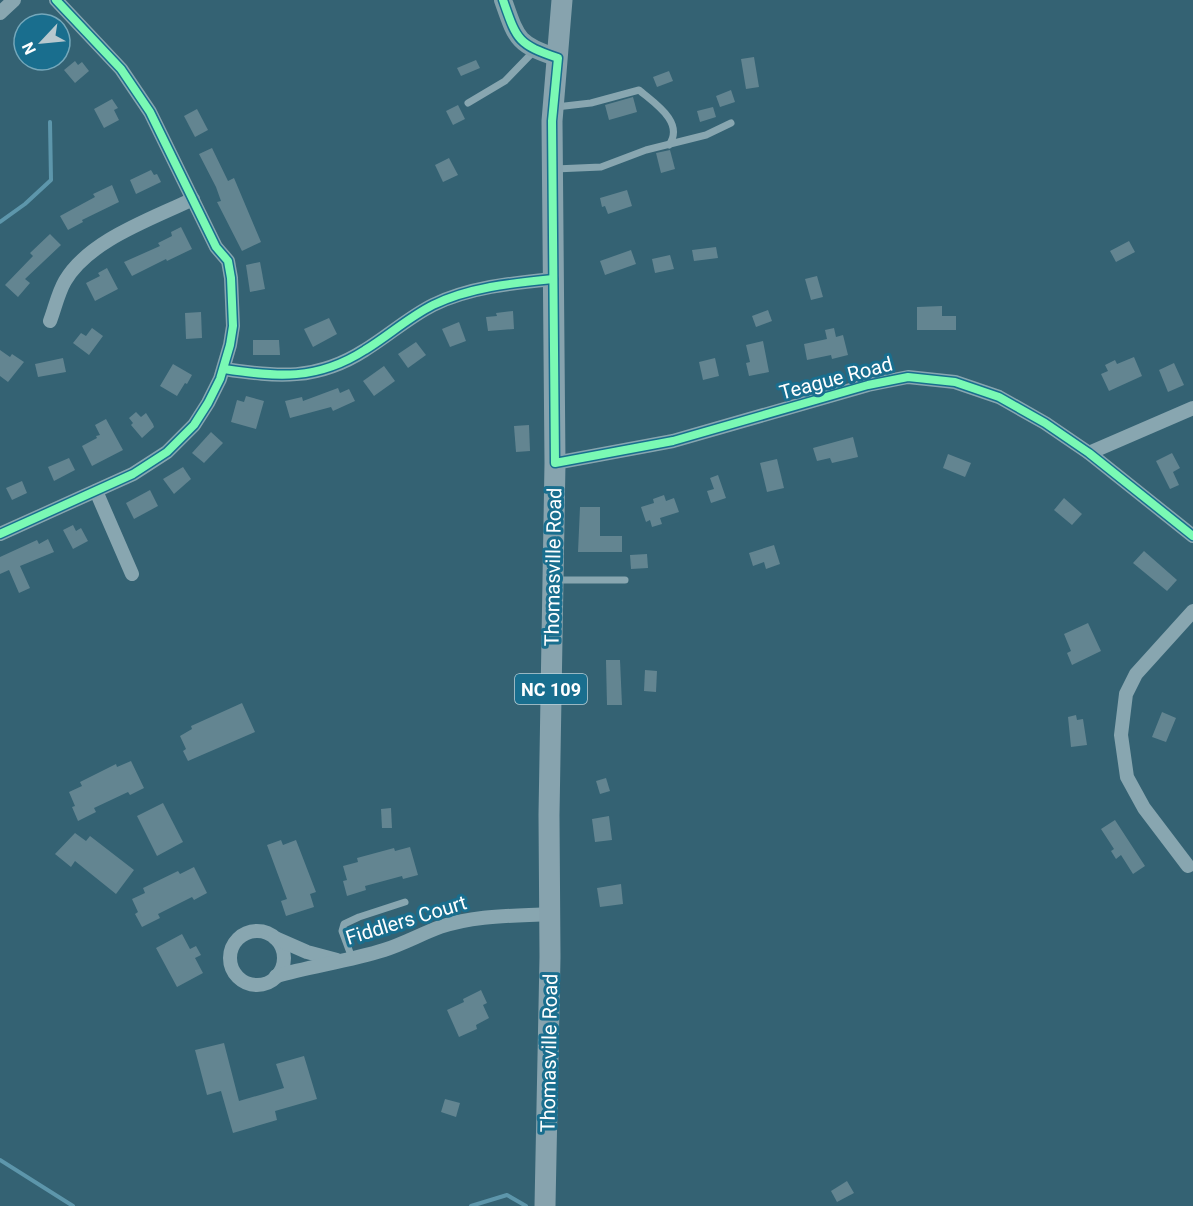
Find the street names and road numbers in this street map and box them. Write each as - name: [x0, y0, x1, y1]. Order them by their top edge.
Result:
- street label: Teague Road: [777, 351, 895, 405]
- street label: Thomasville Road: [540, 487, 566, 647]
- road number: NC 109: [515, 674, 587, 704]
- street label: Fiddlers Court: [343, 890, 469, 950]
- street label: Thomasville Road: [536, 973, 562, 1133]

